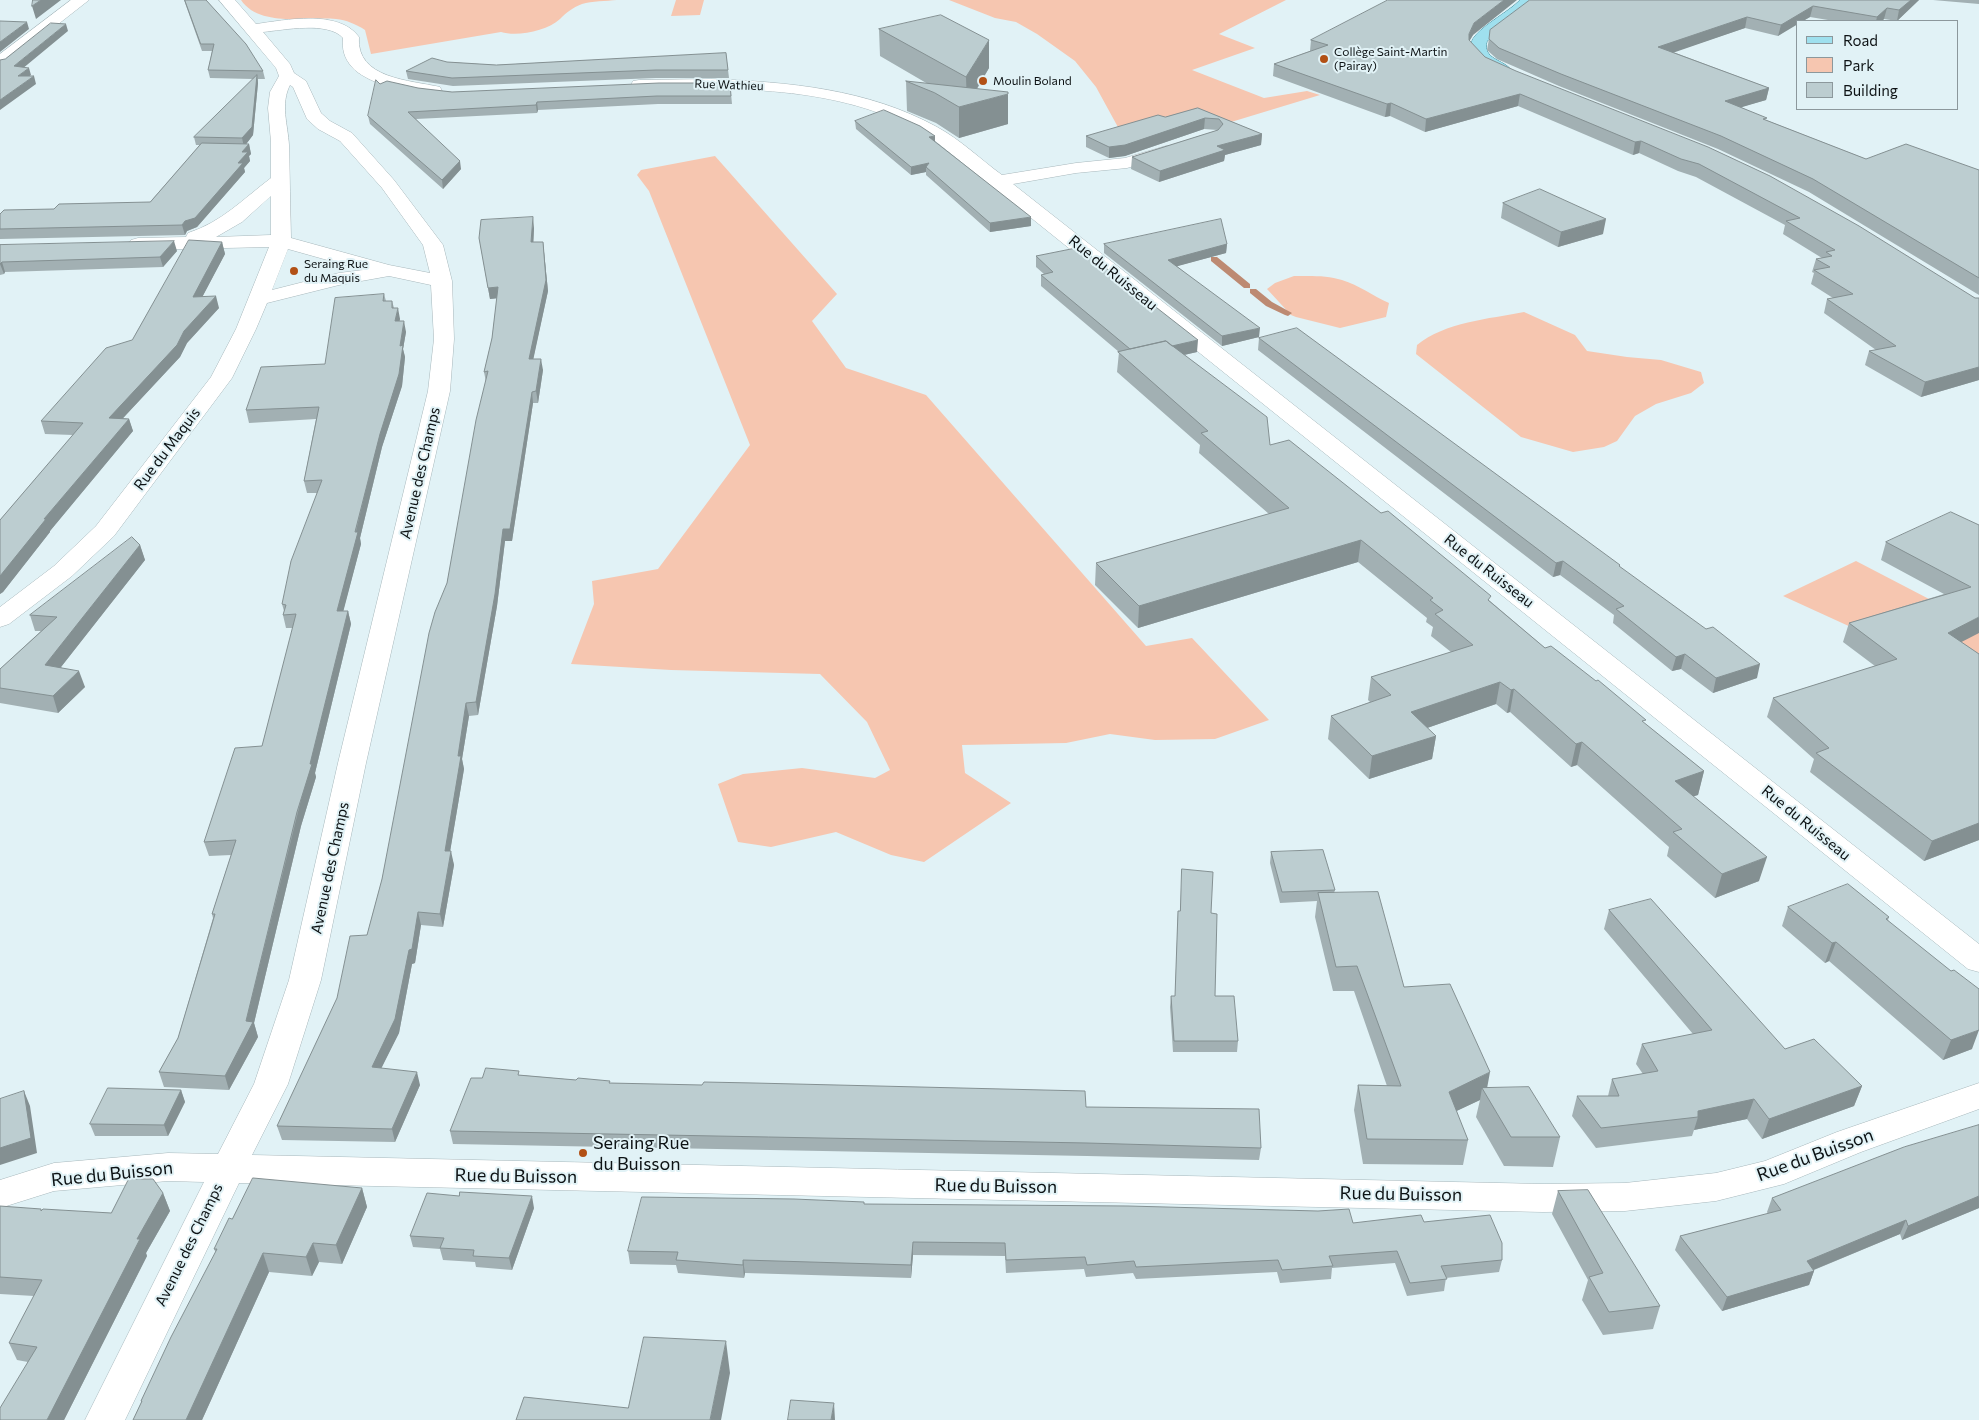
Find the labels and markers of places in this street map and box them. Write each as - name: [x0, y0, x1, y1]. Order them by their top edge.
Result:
- place label: Collège Saint-Martin (Pairay): [1334, 45, 1447, 73]
- marker: Collège Saint-Martin (Pairay): [1318, 53, 1330, 65]
- place label: Moulin Boland: [993, 74, 1072, 88]
- marker: Moulin Boland: [977, 75, 989, 87]
- place label: Seraing Rue du Maquis: [304, 257, 368, 285]
- marker: Seraing Rue du Maquis: [288, 265, 300, 277]
- place label: Seraing Rue du Buisson: [593, 1132, 689, 1174]
- marker: Seraing Rue du Buisson: [577, 1147, 589, 1159]

